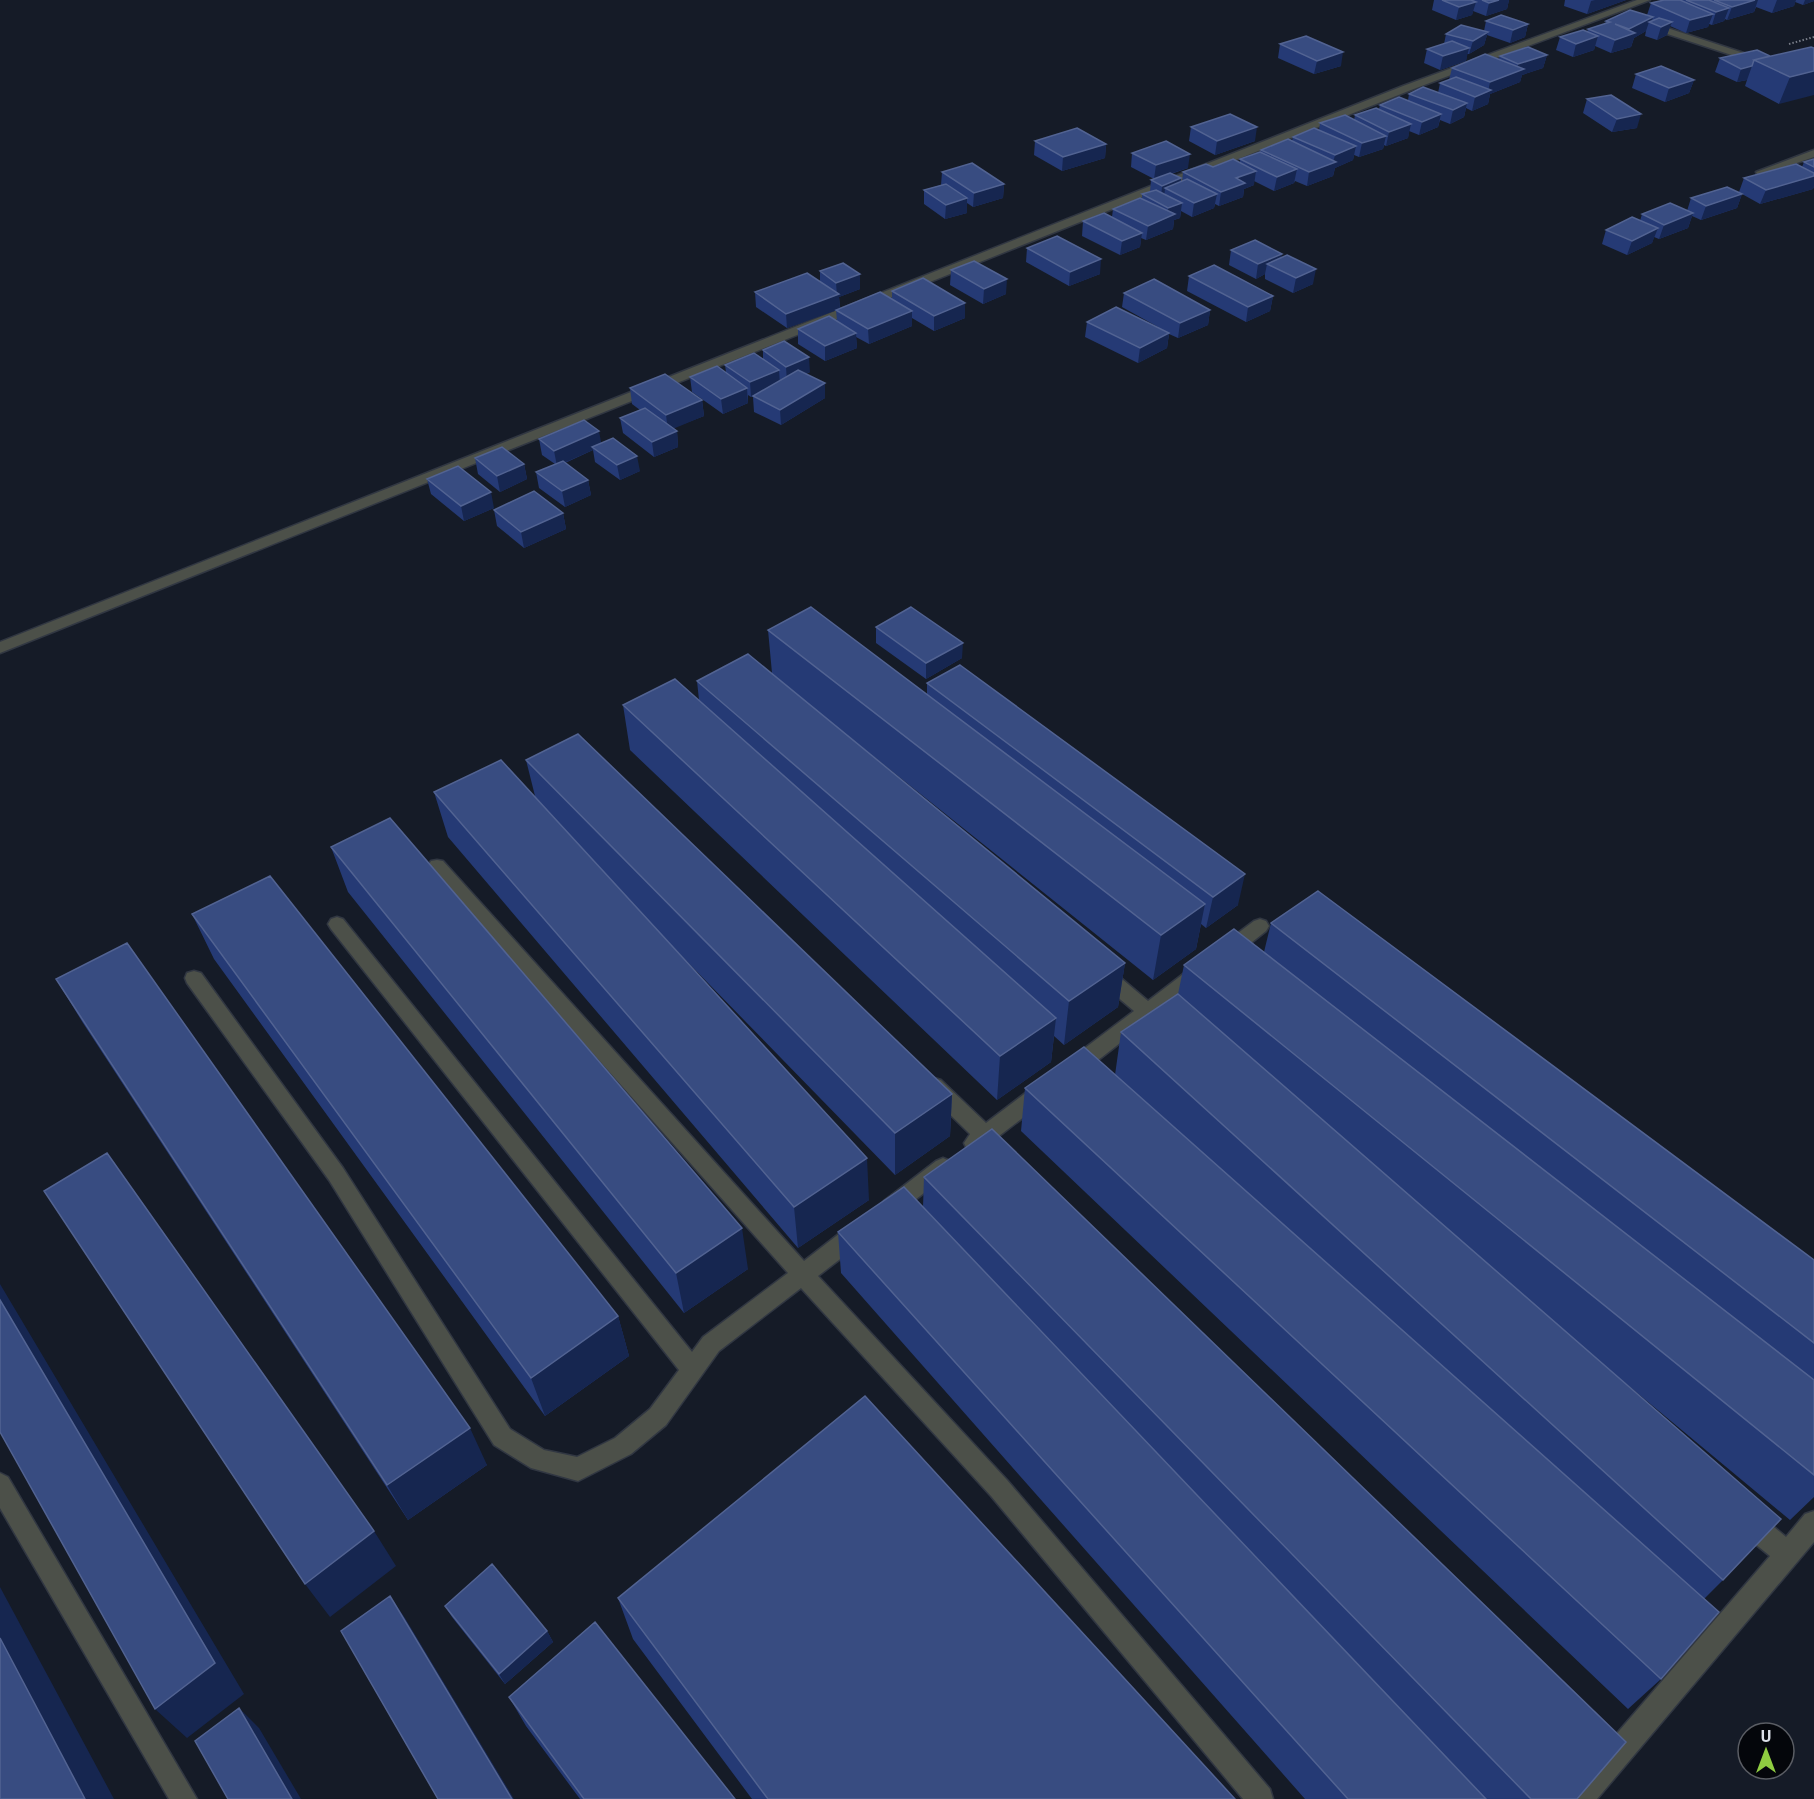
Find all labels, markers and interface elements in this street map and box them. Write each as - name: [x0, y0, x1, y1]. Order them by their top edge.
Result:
- north arrow: [1736, 1721, 1796, 1781]
- text: U: [1761, 1727, 1771, 1746]

